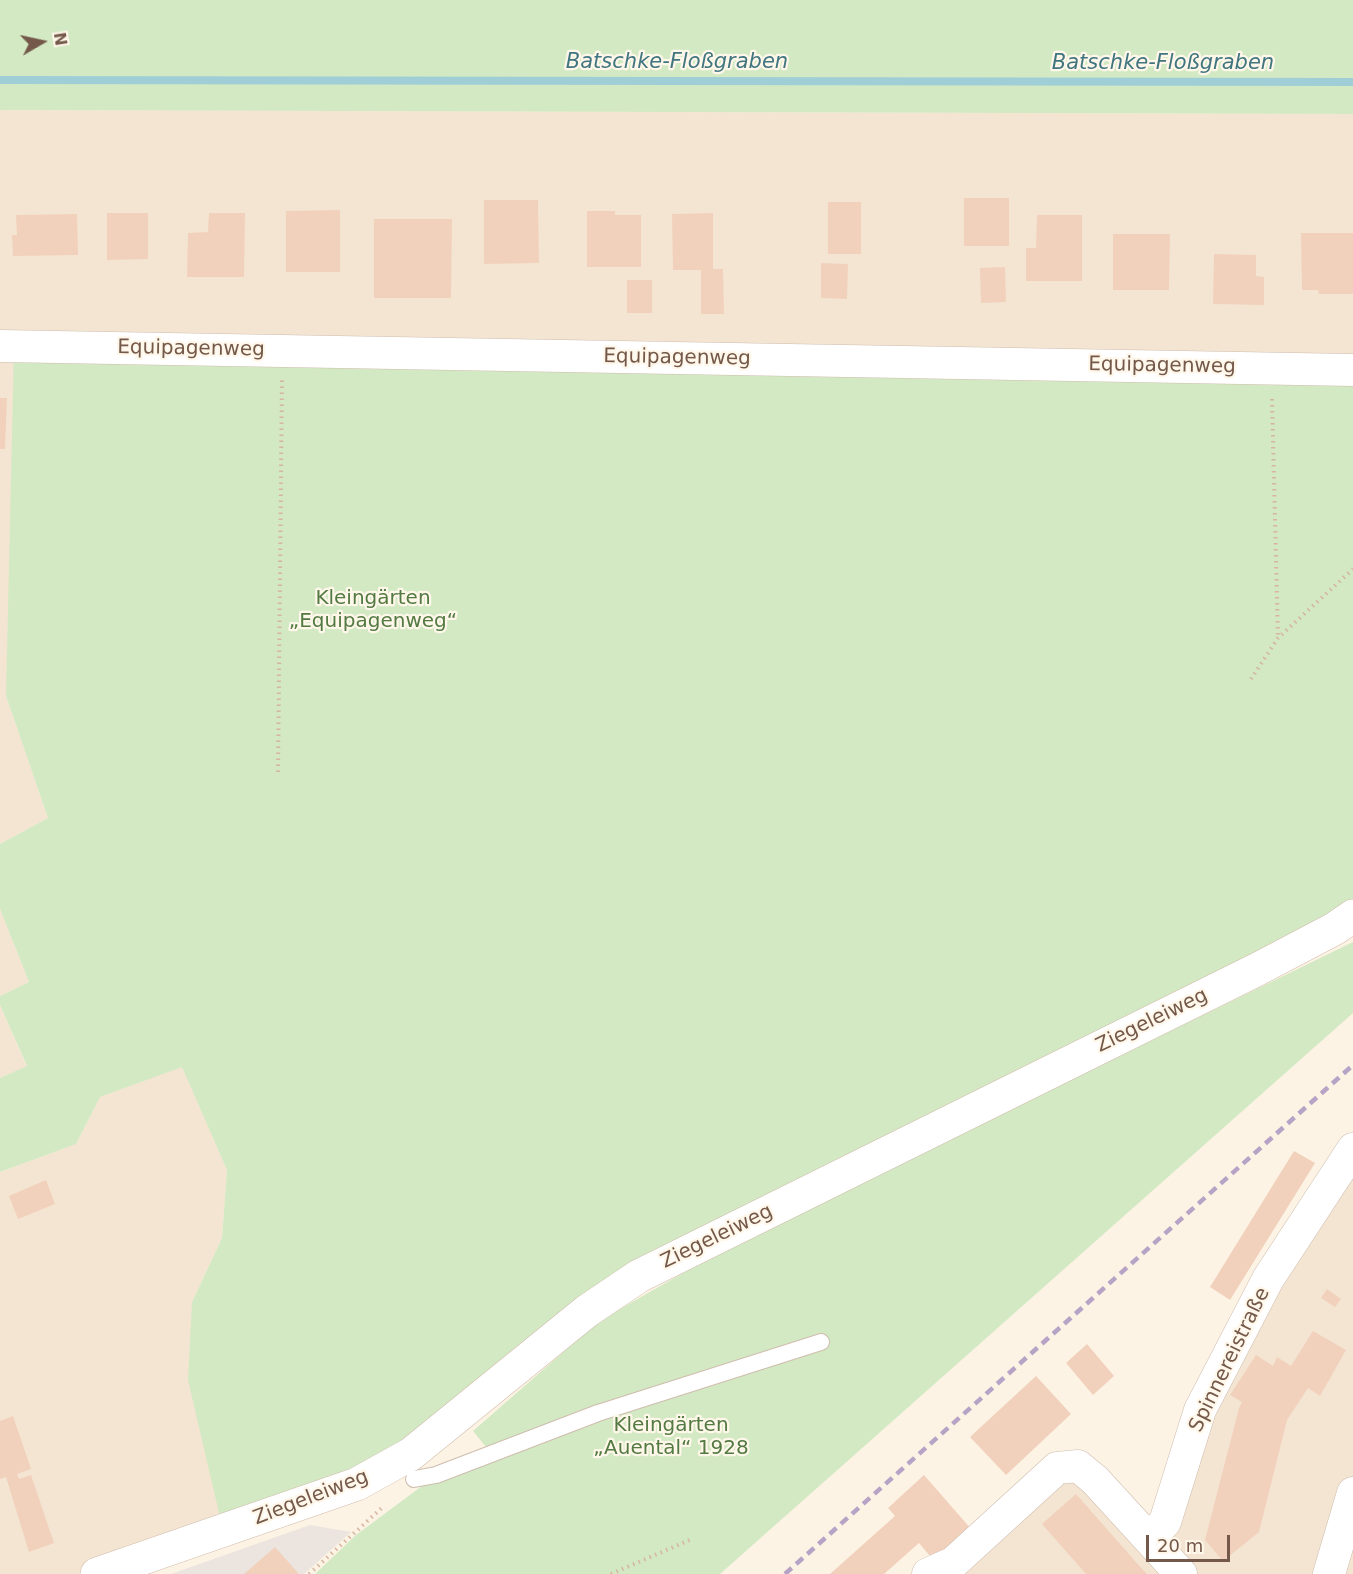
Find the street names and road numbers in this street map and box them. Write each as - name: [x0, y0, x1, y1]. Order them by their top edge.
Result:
- street label: Equipagenweg: [117, 336, 265, 362]
- street label: Equipagenweg: [603, 345, 751, 371]
- street label: Equipagenweg: [1088, 353, 1236, 379]
- street label: Ziegeleiweg: [1092, 984, 1212, 1058]
- street label: Ziegeleiweg: [657, 1200, 777, 1274]
- street label: Spinnereistraße: [1185, 1284, 1275, 1436]
- street label: Ziegeleiweg: [250, 1465, 372, 1531]

